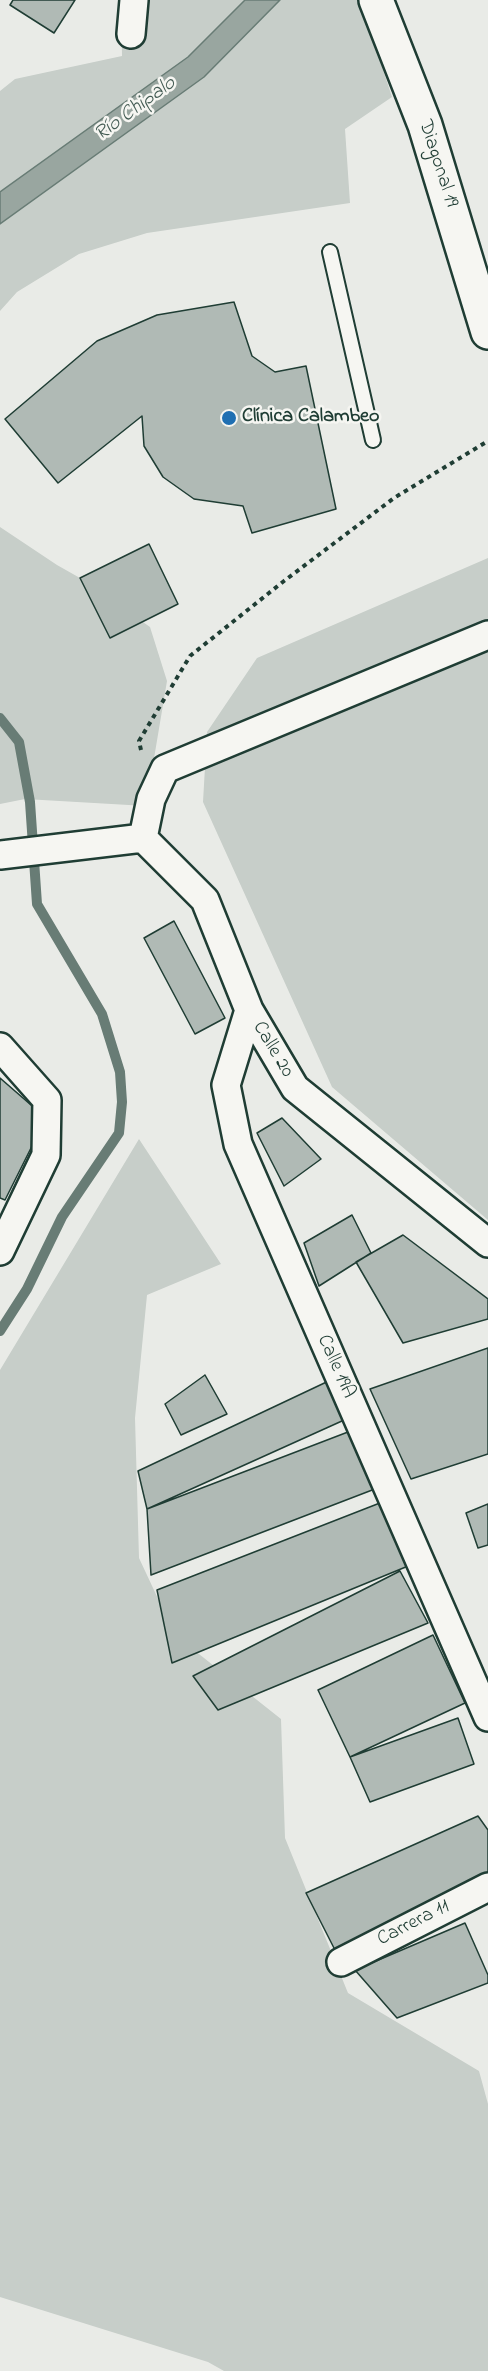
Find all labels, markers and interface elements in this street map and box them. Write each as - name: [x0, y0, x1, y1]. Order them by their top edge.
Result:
- water label: Río Chipalo: [91, 72, 181, 148]
- street label: Diagonal 19: [412, 118, 462, 210]
- place label: Clínica Calambeo: [242, 406, 379, 430]
- marker: Clínica Calambeo: [220, 409, 238, 427]
- street label: Calle 20: [246, 1018, 298, 1082]
- street label: Calle 19A: [310, 1331, 360, 1403]
- street label: Carrera 11: [374, 1896, 454, 1952]

